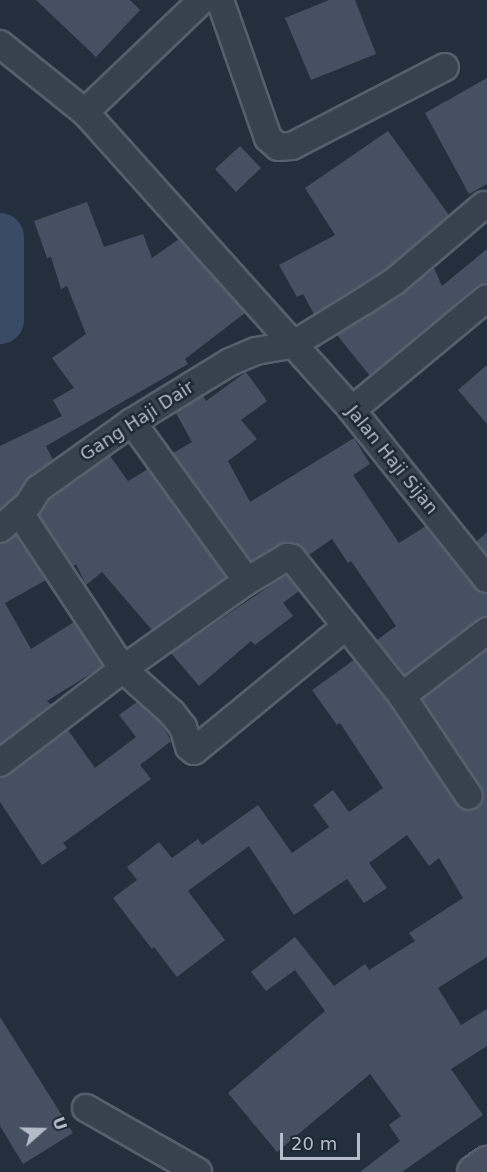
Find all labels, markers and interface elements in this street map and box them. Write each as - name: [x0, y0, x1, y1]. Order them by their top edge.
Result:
- street label: Gang Haji Dair: [76, 376, 198, 466]
- street label: Jalan Haji Sijan: [342, 401, 442, 519]
- north arrow: [12, 1100, 72, 1160]
- text: U: [48, 1114, 71, 1133]
- scale bar: [283, 1121, 362, 1159]
- text: 20 m: [291, 1133, 337, 1154]

